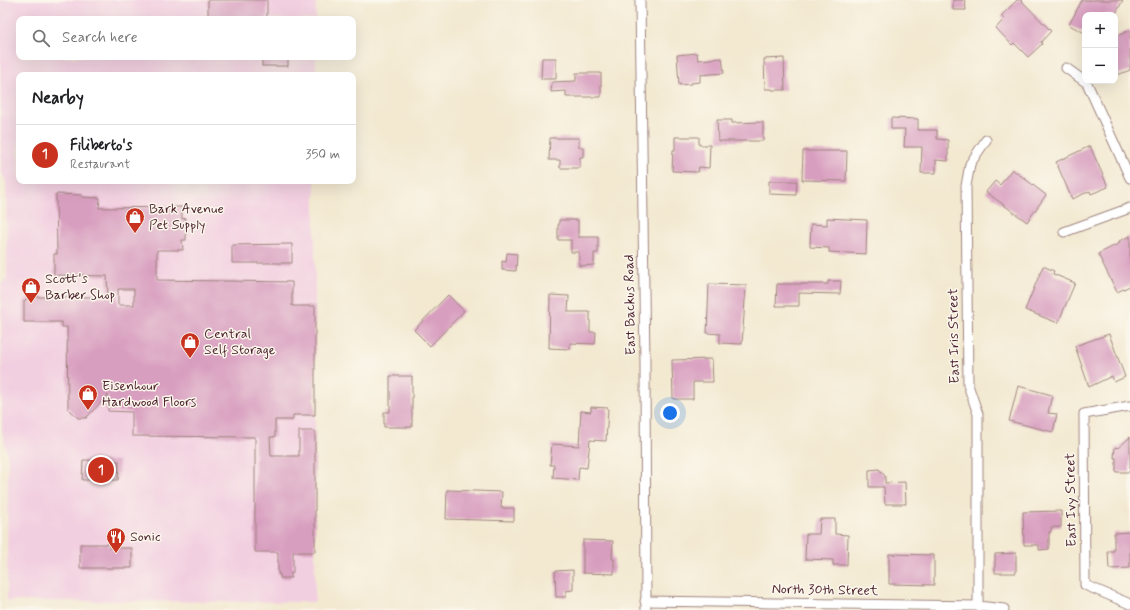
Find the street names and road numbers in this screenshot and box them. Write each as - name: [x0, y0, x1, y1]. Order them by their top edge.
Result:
- street label: East Backus Road: [620, 254, 640, 356]
- street label: East Iris Street: [944, 288, 964, 384]
- street label: East Ivy Street: [1061, 452, 1081, 547]
- street label: North 30th Street: [772, 580, 879, 600]

